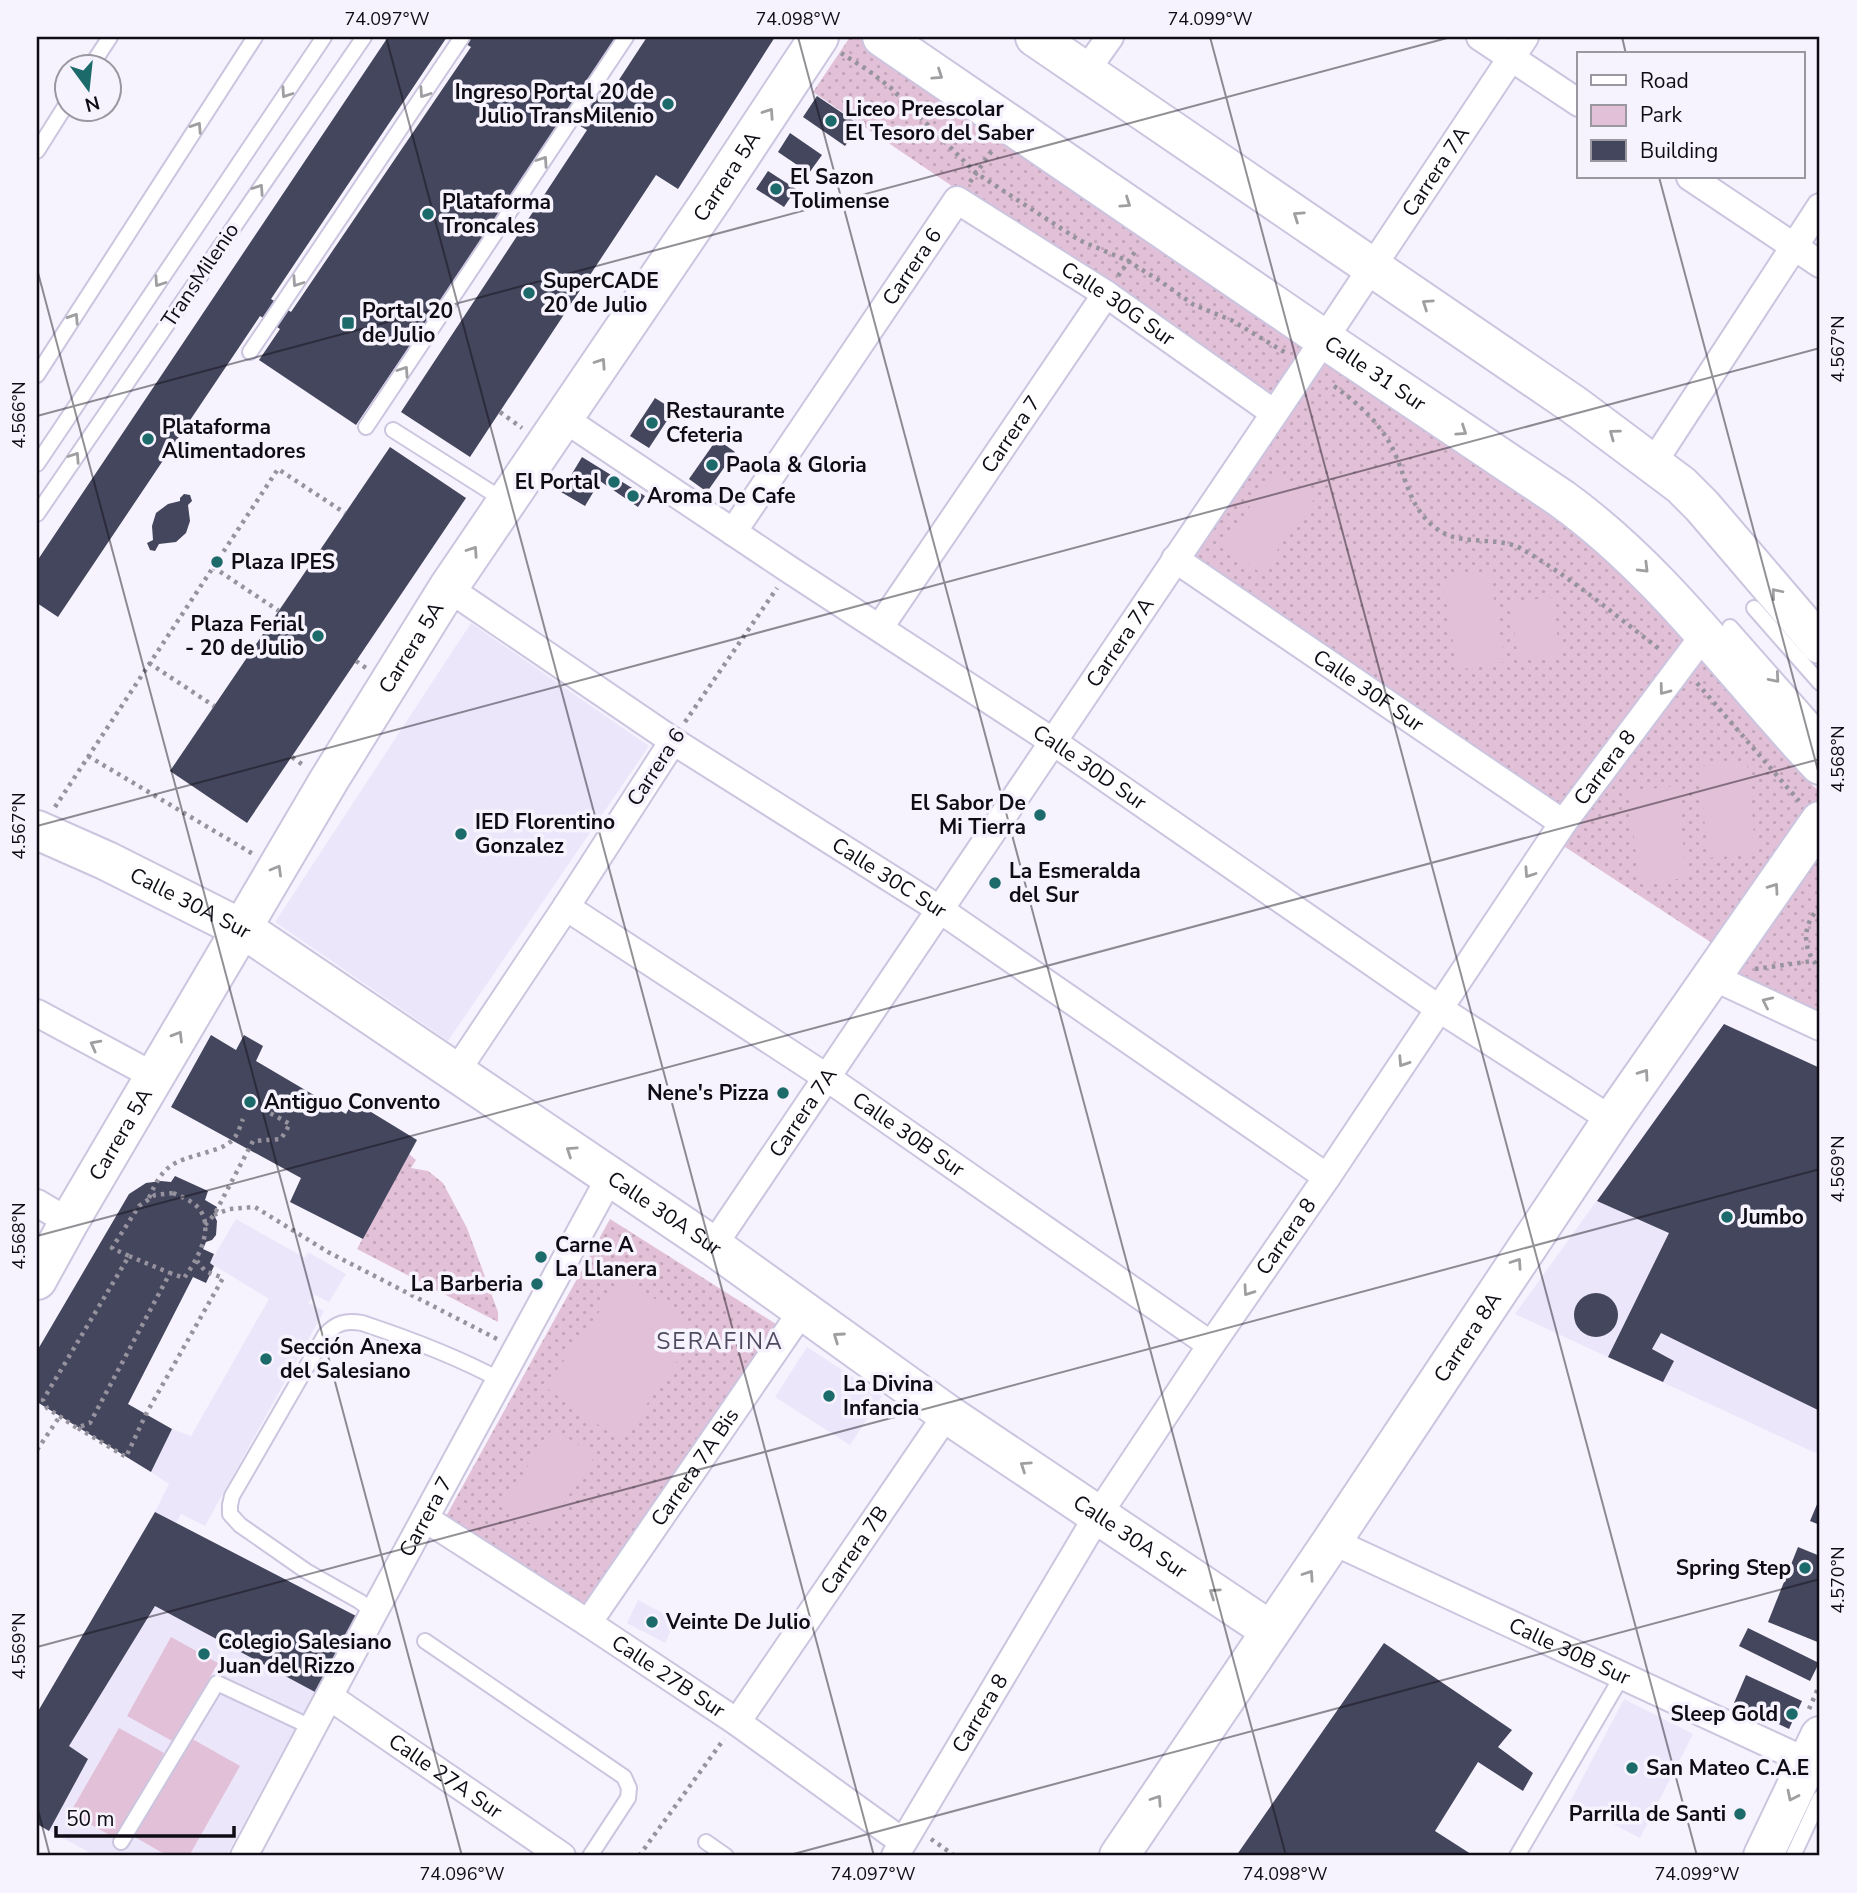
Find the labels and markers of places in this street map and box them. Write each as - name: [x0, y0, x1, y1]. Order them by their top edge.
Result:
- place label: Ingreso Portal 20 de Julio TransMilenio: [455, 78, 654, 130]
- place label: Liceo Preescolar El Tesoro del Saber: [845, 95, 1035, 147]
- marker: Ingreso Portal 20 de Julio TransMilenio: [660, 96, 676, 112]
- marker: Liceo Preescolar El Tesoro del Saber: [823, 113, 839, 129]
- place label: El Sazon Tolimense: [790, 163, 889, 215]
- marker: El Sazon Tolimense: [768, 181, 784, 197]
- place label: Plataforma Troncales: [442, 188, 551, 240]
- marker: Plataforma Troncales: [420, 206, 436, 222]
- place label: SuperCADE 20 de Julio: [543, 267, 659, 319]
- marker: SuperCADE 20 de Julio: [521, 285, 537, 301]
- place label: Portal 20 de Julio: [362, 297, 453, 349]
- marker: Portal 20 de Julio: [340, 315, 356, 331]
- place label: Restaurante Cfeteria: [666, 397, 785, 449]
- place label: Plataforma Alimentadores: [162, 413, 306, 465]
- marker: Restaurante Cfeteria: [644, 415, 660, 431]
- marker: Plataforma Alimentadores: [140, 431, 156, 447]
- place label: Paola & Gloria: [726, 451, 867, 479]
- marker: Paola & Gloria: [704, 457, 720, 473]
- place label: El Portal: [515, 468, 600, 496]
- marker: El Portal: [606, 474, 622, 490]
- place label: Aroma De Cafe: [647, 482, 796, 510]
- marker: Aroma De Cafe: [625, 488, 641, 504]
- place label: Plaza IPES: [231, 548, 335, 576]
- marker: Plaza IPES: [209, 554, 225, 570]
- place label: Plaza Ferial - 20 de Julio: [185, 610, 304, 662]
- marker: Plaza Ferial - 20 de Julio: [310, 628, 326, 644]
- place label: El Sabor De Mi Tierra: [910, 789, 1026, 841]
- marker: El Sabor De Mi Tierra: [1032, 807, 1048, 823]
- place label: IED Florentino Gonzalez: [475, 808, 615, 860]
- marker: IED Florentino Gonzalez: [453, 826, 469, 842]
- place label: La Esmeralda del Sur: [1009, 857, 1141, 909]
- marker: La Esmeralda del Sur: [987, 875, 1003, 891]
- place label: Nene's Pizza: [647, 1079, 769, 1107]
- marker: Nene's Pizza: [775, 1085, 791, 1101]
- place label: Antiguo Convento: [264, 1088, 440, 1116]
- marker: Antiguo Convento: [242, 1094, 258, 1110]
- place label: Jumbo: [1740, 1203, 1804, 1231]
- marker: Jumbo: [1719, 1209, 1735, 1225]
- place label: Carne A La Llanera: [555, 1231, 657, 1283]
- marker: Carne A La Llanera: [533, 1249, 549, 1265]
- place label: La Barberia: [411, 1270, 523, 1298]
- marker: La Barberia: [529, 1276, 545, 1292]
- place label: Sección Anexa del Salesiano: [280, 1333, 422, 1385]
- marker: Sección Anexa del Salesiano: [258, 1351, 274, 1367]
- place label: La Divina Infancia: [843, 1370, 934, 1422]
- marker: La Divina Infancia: [821, 1388, 837, 1404]
- place label: Spring Step: [1676, 1554, 1791, 1582]
- marker: Spring Step: [1797, 1560, 1813, 1576]
- place label: Veinte De Julio: [665, 1608, 811, 1636]
- marker: Veinte De Julio: [644, 1614, 660, 1630]
- place label: Colegio Salesiano Juan del Rizzo: [217, 1628, 392, 1680]
- marker: Colegio Salesiano Juan del Rizzo: [196, 1646, 212, 1662]
- place label: Sleep Gold: [1670, 1700, 1778, 1728]
- marker: Sleep Gold: [1784, 1706, 1800, 1722]
- place label: San Mateo C.A.E: [1646, 1754, 1809, 1782]
- marker: San Mateo C.A.E: [1624, 1760, 1640, 1776]
- place label: Parrilla de Santi: [1569, 1800, 1726, 1828]
- marker: Parrilla de Santi: [1732, 1806, 1748, 1822]

